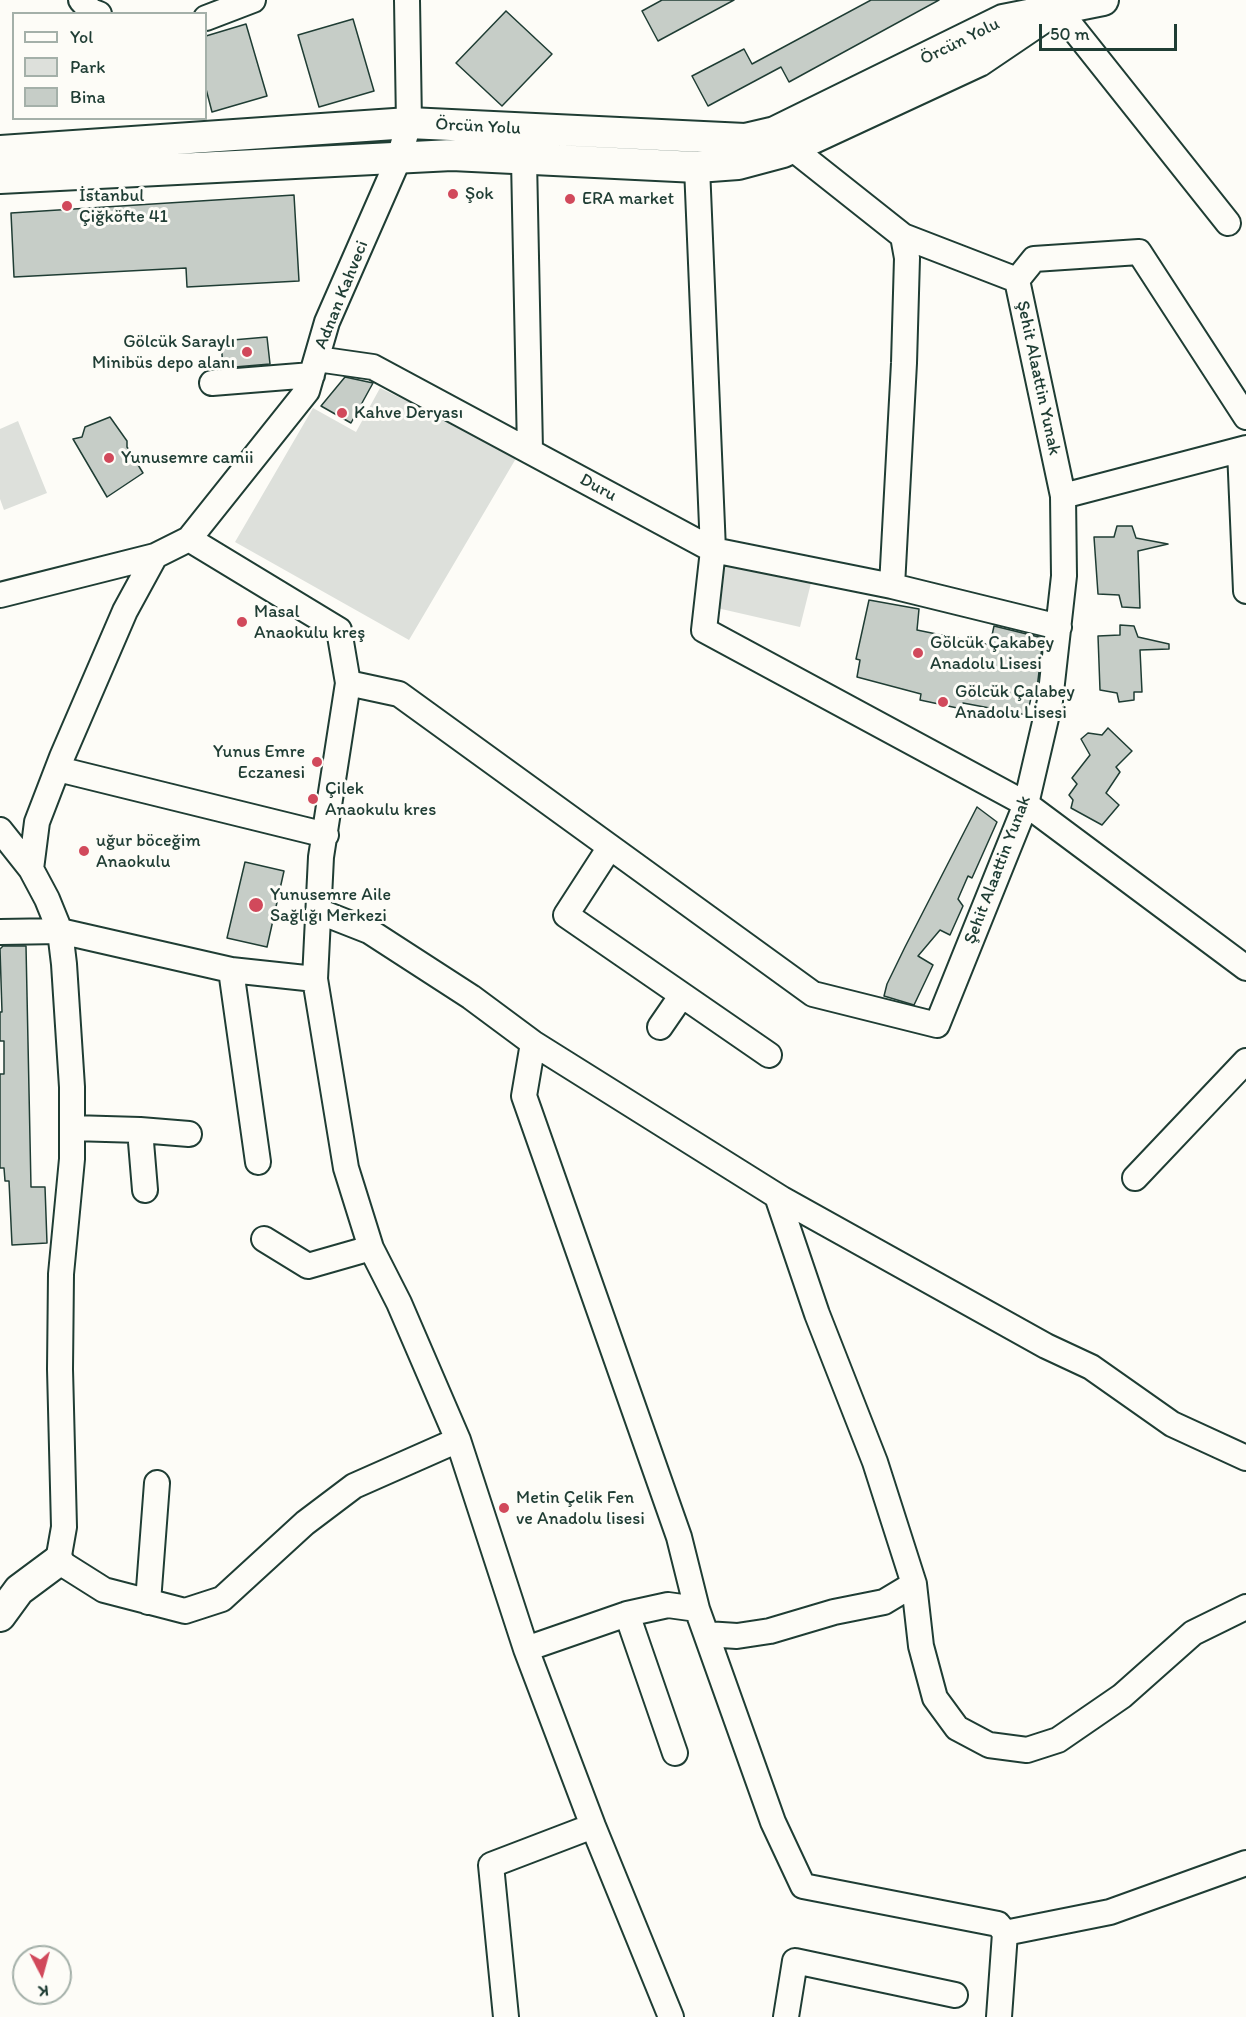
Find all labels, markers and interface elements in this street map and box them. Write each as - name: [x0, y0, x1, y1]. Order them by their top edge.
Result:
- legend: [12, 12, 207, 120]
- scale bar: [1042, 12, 1180, 50]
- street label: Örcün Yolu: [917, 13, 1003, 71]
- text: 50 m: [1050, 23, 1090, 45]
- text: Yol: [70, 26, 93, 48]
- text: Park: [70, 56, 105, 78]
- text: Bina: [70, 86, 105, 108]
- street label: Örcün Yolu: [435, 114, 521, 140]
- place label: Şok: [465, 183, 494, 205]
- place label: İstanbul Çiğköfte 41: [79, 185, 168, 228]
- marker: Şok: [446, 187, 460, 201]
- place label: ERA market: [582, 188, 674, 210]
- marker: ERA market: [563, 192, 577, 206]
- marker: İstanbul Çiğköfte 41: [60, 199, 74, 213]
- street label: Adnan Kahveci: [310, 238, 374, 352]
- street label: Şehit Alaattin Yunak: [1011, 299, 1065, 457]
- place label: Gölcük Saraylı Minibüs depo alanı: [92, 331, 235, 374]
- marker: Gölcük Saraylı Minibüs depo alanı: [240, 345, 254, 359]
- place label: Kahve Deryası: [354, 402, 463, 424]
- marker: Kahve Deryası: [335, 406, 349, 420]
- place label: Yunusemre camii: [121, 447, 254, 469]
- marker: Yunusemre camii: [102, 451, 116, 465]
- street label: Duru: [576, 469, 620, 507]
- place label: Masal Anaokulu kreş: [254, 601, 365, 644]
- marker: Masal Anaokulu kreş: [235, 615, 249, 629]
- place label: Gölcük Çakabey Anadolu Lisesi: [930, 632, 1054, 674]
- marker: Gölcük Çakabey Anadolu Lisesi: [911, 646, 925, 660]
- place label: Gölcük Çalabey Anadolu Lisesi: [955, 681, 1075, 724]
- marker: Gölcük Çalabey Anadolu Lisesi: [936, 695, 950, 709]
- place label: Yunus Emre Eczanesi: [213, 741, 305, 783]
- marker: Yunus Emre Eczanesi: [310, 755, 324, 769]
- place label: Çilek Anaokulu kres: [325, 778, 436, 820]
- marker: Çilek Anaokulu kres: [306, 792, 320, 806]
- street label: Şehit Alaattin Yunak: [960, 793, 1036, 947]
- place label: uğur böceğim Anaokulu: [96, 830, 201, 872]
- marker: uğur böceğim Anaokulu: [77, 844, 91, 858]
- place label: Yunusemre Aile Sağlığı Merkezi: [270, 884, 391, 926]
- marker: Yunusemre Aile Sağlığı Merkezi: [247, 896, 265, 914]
- place label: Metin Çelik Fen ve Anadolu lisesi: [516, 1487, 645, 1530]
- marker: Metin Çelik Fen ve Anadolu lisesi: [497, 1501, 511, 1515]
- north arrow: [12, 1945, 72, 2005]
- text: K: [38, 1981, 50, 2001]

